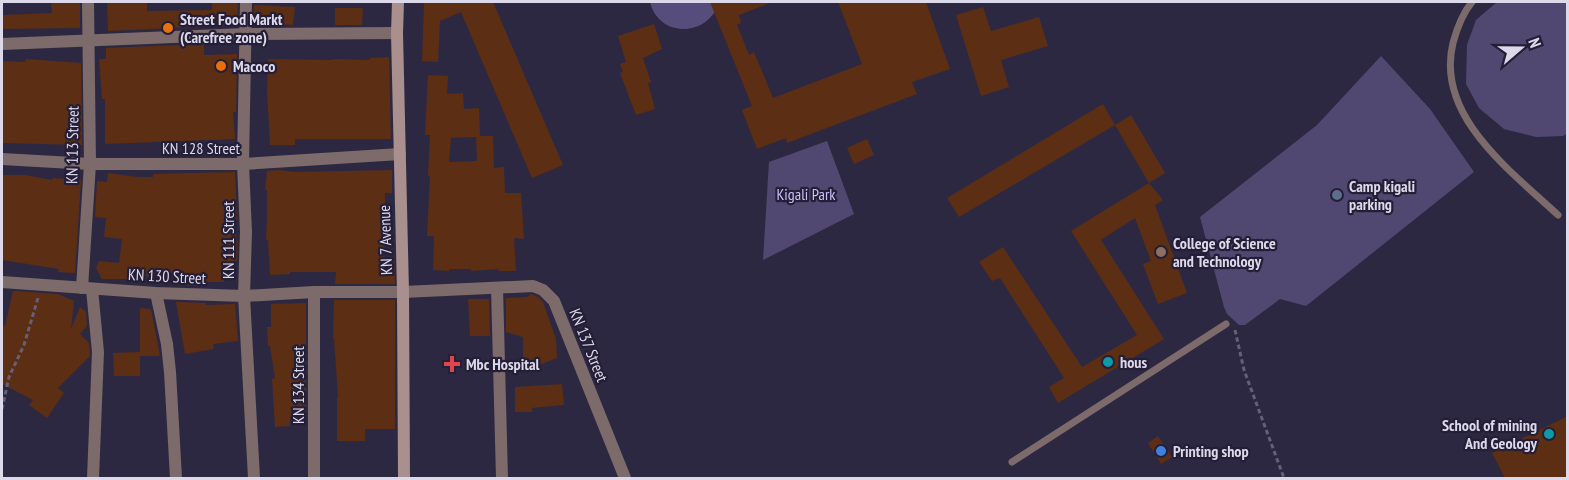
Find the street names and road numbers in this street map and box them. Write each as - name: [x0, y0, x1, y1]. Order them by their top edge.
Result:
- street label: KN 113 Street: [61, 105, 83, 184]
- street label: KN 128 Street: [162, 138, 241, 158]
- street label: KN 111 Street: [218, 200, 238, 279]
- street label: KN 7 Avenue: [374, 205, 396, 275]
- street label: KN 130 Street: [128, 264, 207, 288]
- street label: KN 137 Street: [565, 305, 613, 385]
- street label: KN 134 Street: [288, 345, 308, 424]

